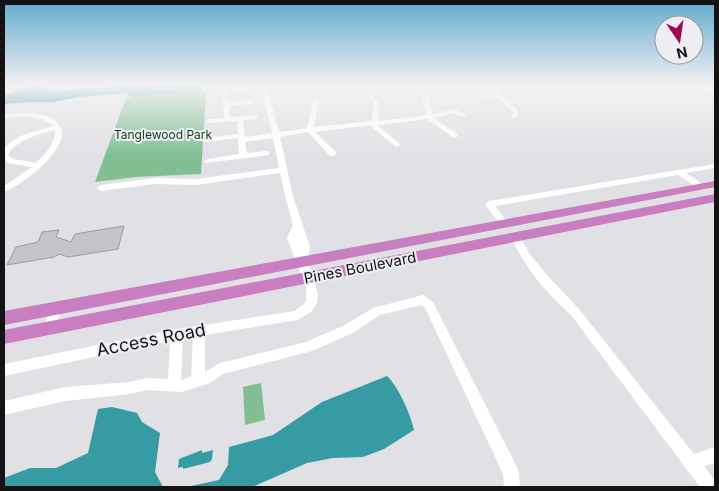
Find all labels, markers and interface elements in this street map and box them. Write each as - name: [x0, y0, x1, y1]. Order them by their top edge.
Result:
- north arrow: [654, 15, 704, 65]
- text: N: [675, 44, 689, 63]
- park label: Tanglewood Park: [114, 127, 212, 142]
- street label: Pines Boulevard: [302, 247, 418, 288]
- street label: Access Road: [94, 319, 207, 360]

